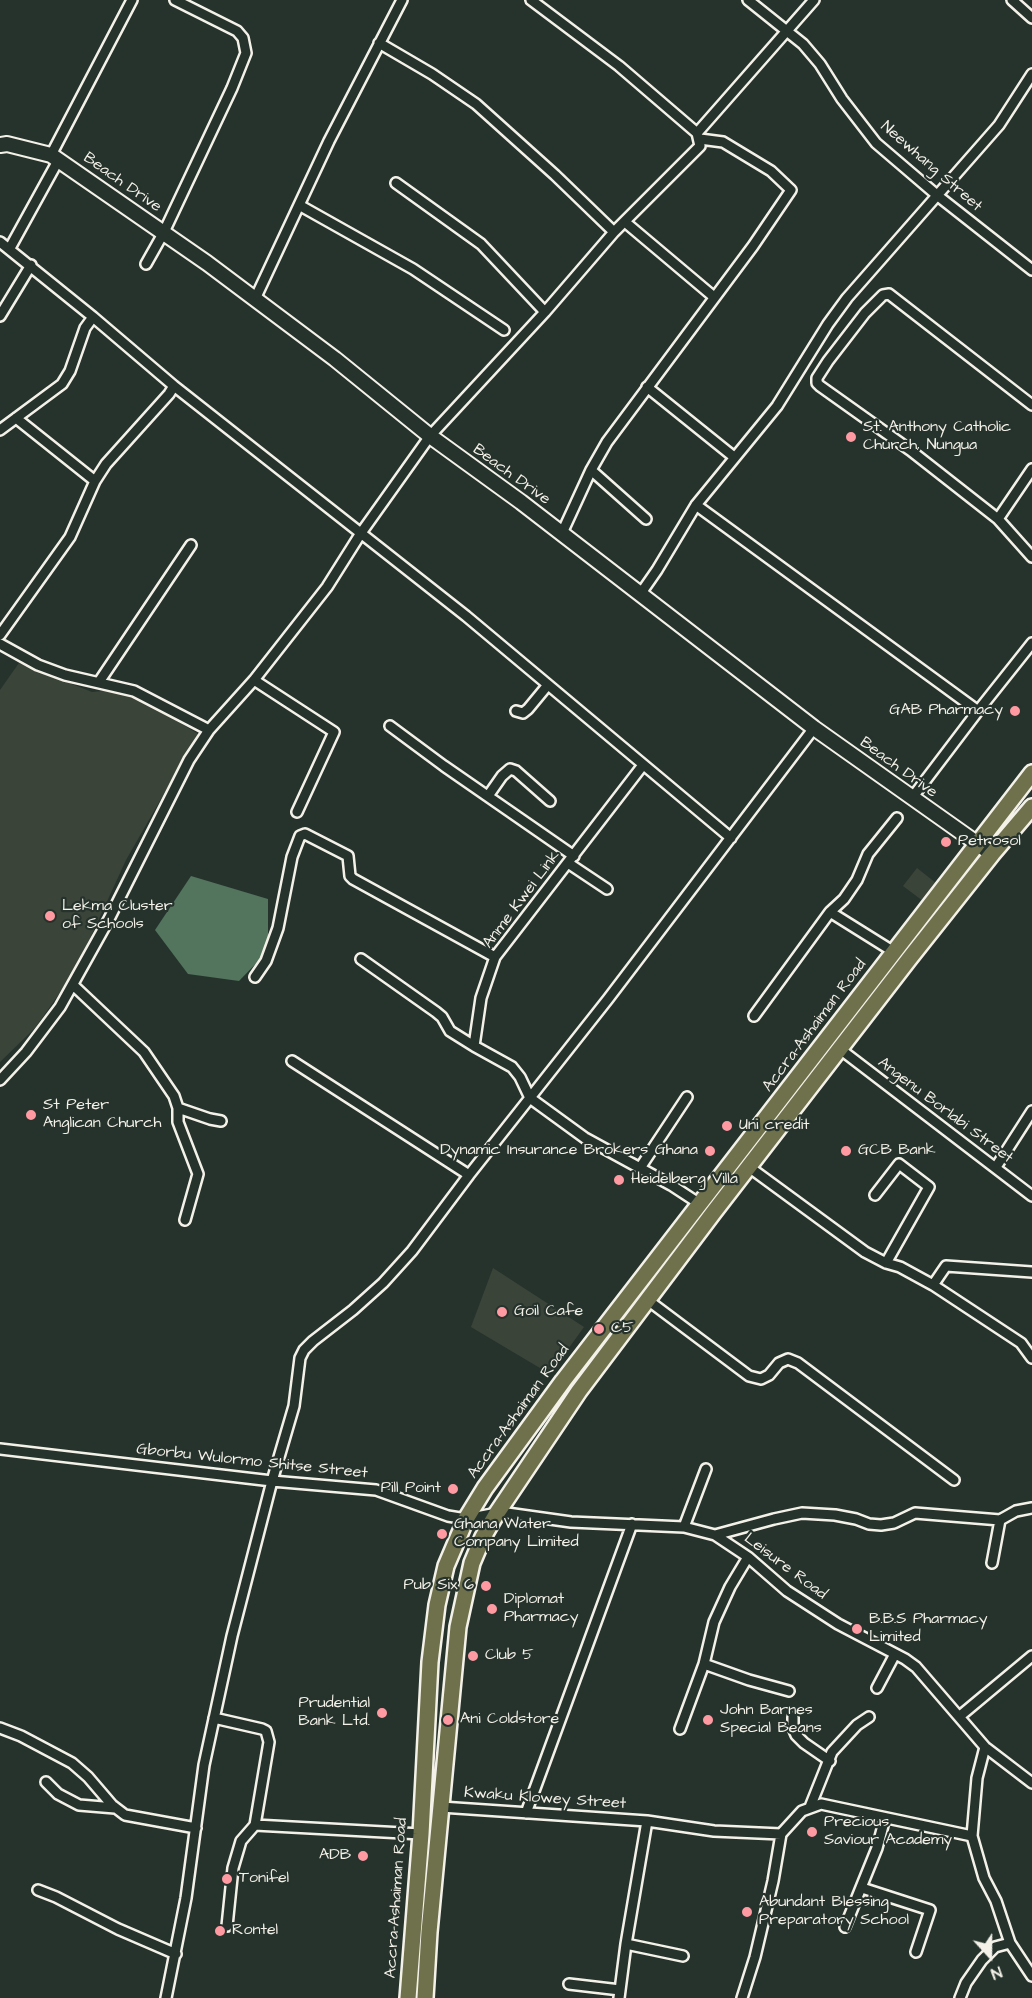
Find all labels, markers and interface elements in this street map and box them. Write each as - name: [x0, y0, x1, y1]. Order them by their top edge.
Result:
- street label: Neewhang Street: [876, 118, 986, 216]
- street label: Beach Drive: [79, 149, 165, 217]
- place label: St. Anthony Catholic Church, Nungua: [863, 418, 1011, 456]
- marker: St. Anthony Catholic Church, Nungua: [844, 430, 858, 444]
- street label: Beach Drive: [468, 440, 554, 510]
- place label: GAB Pharmacy: [889, 701, 1003, 721]
- marker: GAB Pharmacy: [1008, 704, 1022, 718]
- street label: Beach Drive: [855, 733, 941, 803]
- place label: Petrosol: [958, 832, 1021, 852]
- marker: Petrosol: [939, 835, 953, 849]
- street label: Anme Kwei Link: [479, 847, 565, 953]
- place label: Lekma Cluster of Schools: [62, 897, 173, 935]
- marker: Lekma Cluster of Schools: [43, 909, 57, 923]
- street label: Accra-Ashaiman Road: [759, 956, 871, 1096]
- street label: Angenu Borlabi Street: [873, 1054, 1017, 1168]
- place label: St Peter Anglican Church: [43, 1096, 161, 1134]
- marker: St Peter Anglican Church: [24, 1108, 38, 1122]
- place label: Uni credit: [739, 1116, 810, 1136]
- marker: Uni credit: [720, 1119, 734, 1133]
- place label: Dynamic Insurance Brokers Ghana: [440, 1141, 698, 1161]
- place label: GCB Bank: [858, 1141, 936, 1161]
- marker: Dynamic Insurance Brokers Ghana: [703, 1144, 717, 1158]
- marker: GCB Bank: [839, 1144, 853, 1158]
- place label: Heidelberg Villa: [631, 1170, 738, 1190]
- marker: Heidelberg Villa: [612, 1173, 626, 1187]
- place label: Goil Cafe: [514, 1302, 583, 1322]
- marker: Goil Cafe: [495, 1305, 509, 1319]
- place label: C5: [611, 1319, 634, 1339]
- marker: C5: [592, 1322, 606, 1336]
- street label: Accra-Ashaiman Road: [464, 1341, 574, 1483]
- street label: Gborbu Wulormo Shitse Street: [135, 1440, 369, 1484]
- place label: Pill Point: [381, 1479, 441, 1499]
- marker: Pill Point: [446, 1482, 460, 1496]
- place label: Ghana Water Company Limited: [454, 1515, 579, 1553]
- marker: Ghana Water Company Limited: [435, 1527, 449, 1541]
- street label: Leisure Road: [740, 1530, 830, 1604]
- place label: Pub Six 6: [404, 1576, 474, 1596]
- marker: Pub Six 6: [479, 1579, 493, 1593]
- place label: Diplomat Pharmacy: [504, 1590, 579, 1628]
- marker: Diplomat Pharmacy: [485, 1602, 499, 1616]
- place label: B.B.S Pharmacy Limited: [869, 1610, 988, 1648]
- marker: B.B.S Pharmacy Limited: [850, 1622, 864, 1636]
- place label: Club 5: [485, 1646, 534, 1666]
- marker: Club 5: [466, 1649, 480, 1663]
- place label: Prudential Bank Ltd.: [298, 1694, 370, 1732]
- place label: John Barnes Special Beans: [720, 1701, 822, 1739]
- marker: Prudential Bank Ltd.: [375, 1706, 389, 1720]
- place label: Ani Coldstore: [460, 1710, 559, 1730]
- marker: Ani Coldstore: [441, 1713, 455, 1727]
- marker: John Barnes Special Beans: [701, 1713, 715, 1727]
- street label: Kwaku Klowey Street: [463, 1784, 627, 1814]
- place label: Precious Saviour Academy: [824, 1813, 952, 1851]
- street label: Accra-Ashaiman Road: [382, 1817, 412, 1979]
- marker: Precious Saviour Academy: [805, 1825, 819, 1839]
- place label: ADB: [319, 1846, 351, 1866]
- marker: ADB: [356, 1849, 370, 1863]
- place label: Tonifel: [239, 1869, 289, 1889]
- marker: Tonifel: [220, 1872, 234, 1886]
- place label: Abundant Blessing Preparatory School: [759, 1893, 909, 1931]
- marker: Abundant Blessing Preparatory School: [740, 1905, 754, 1919]
- place label: Rontel: [232, 1921, 278, 1941]
- marker: Rontel: [213, 1924, 227, 1938]
- north arrow: [960, 1926, 1020, 1986]
- text: N: [988, 1961, 1005, 1985]

